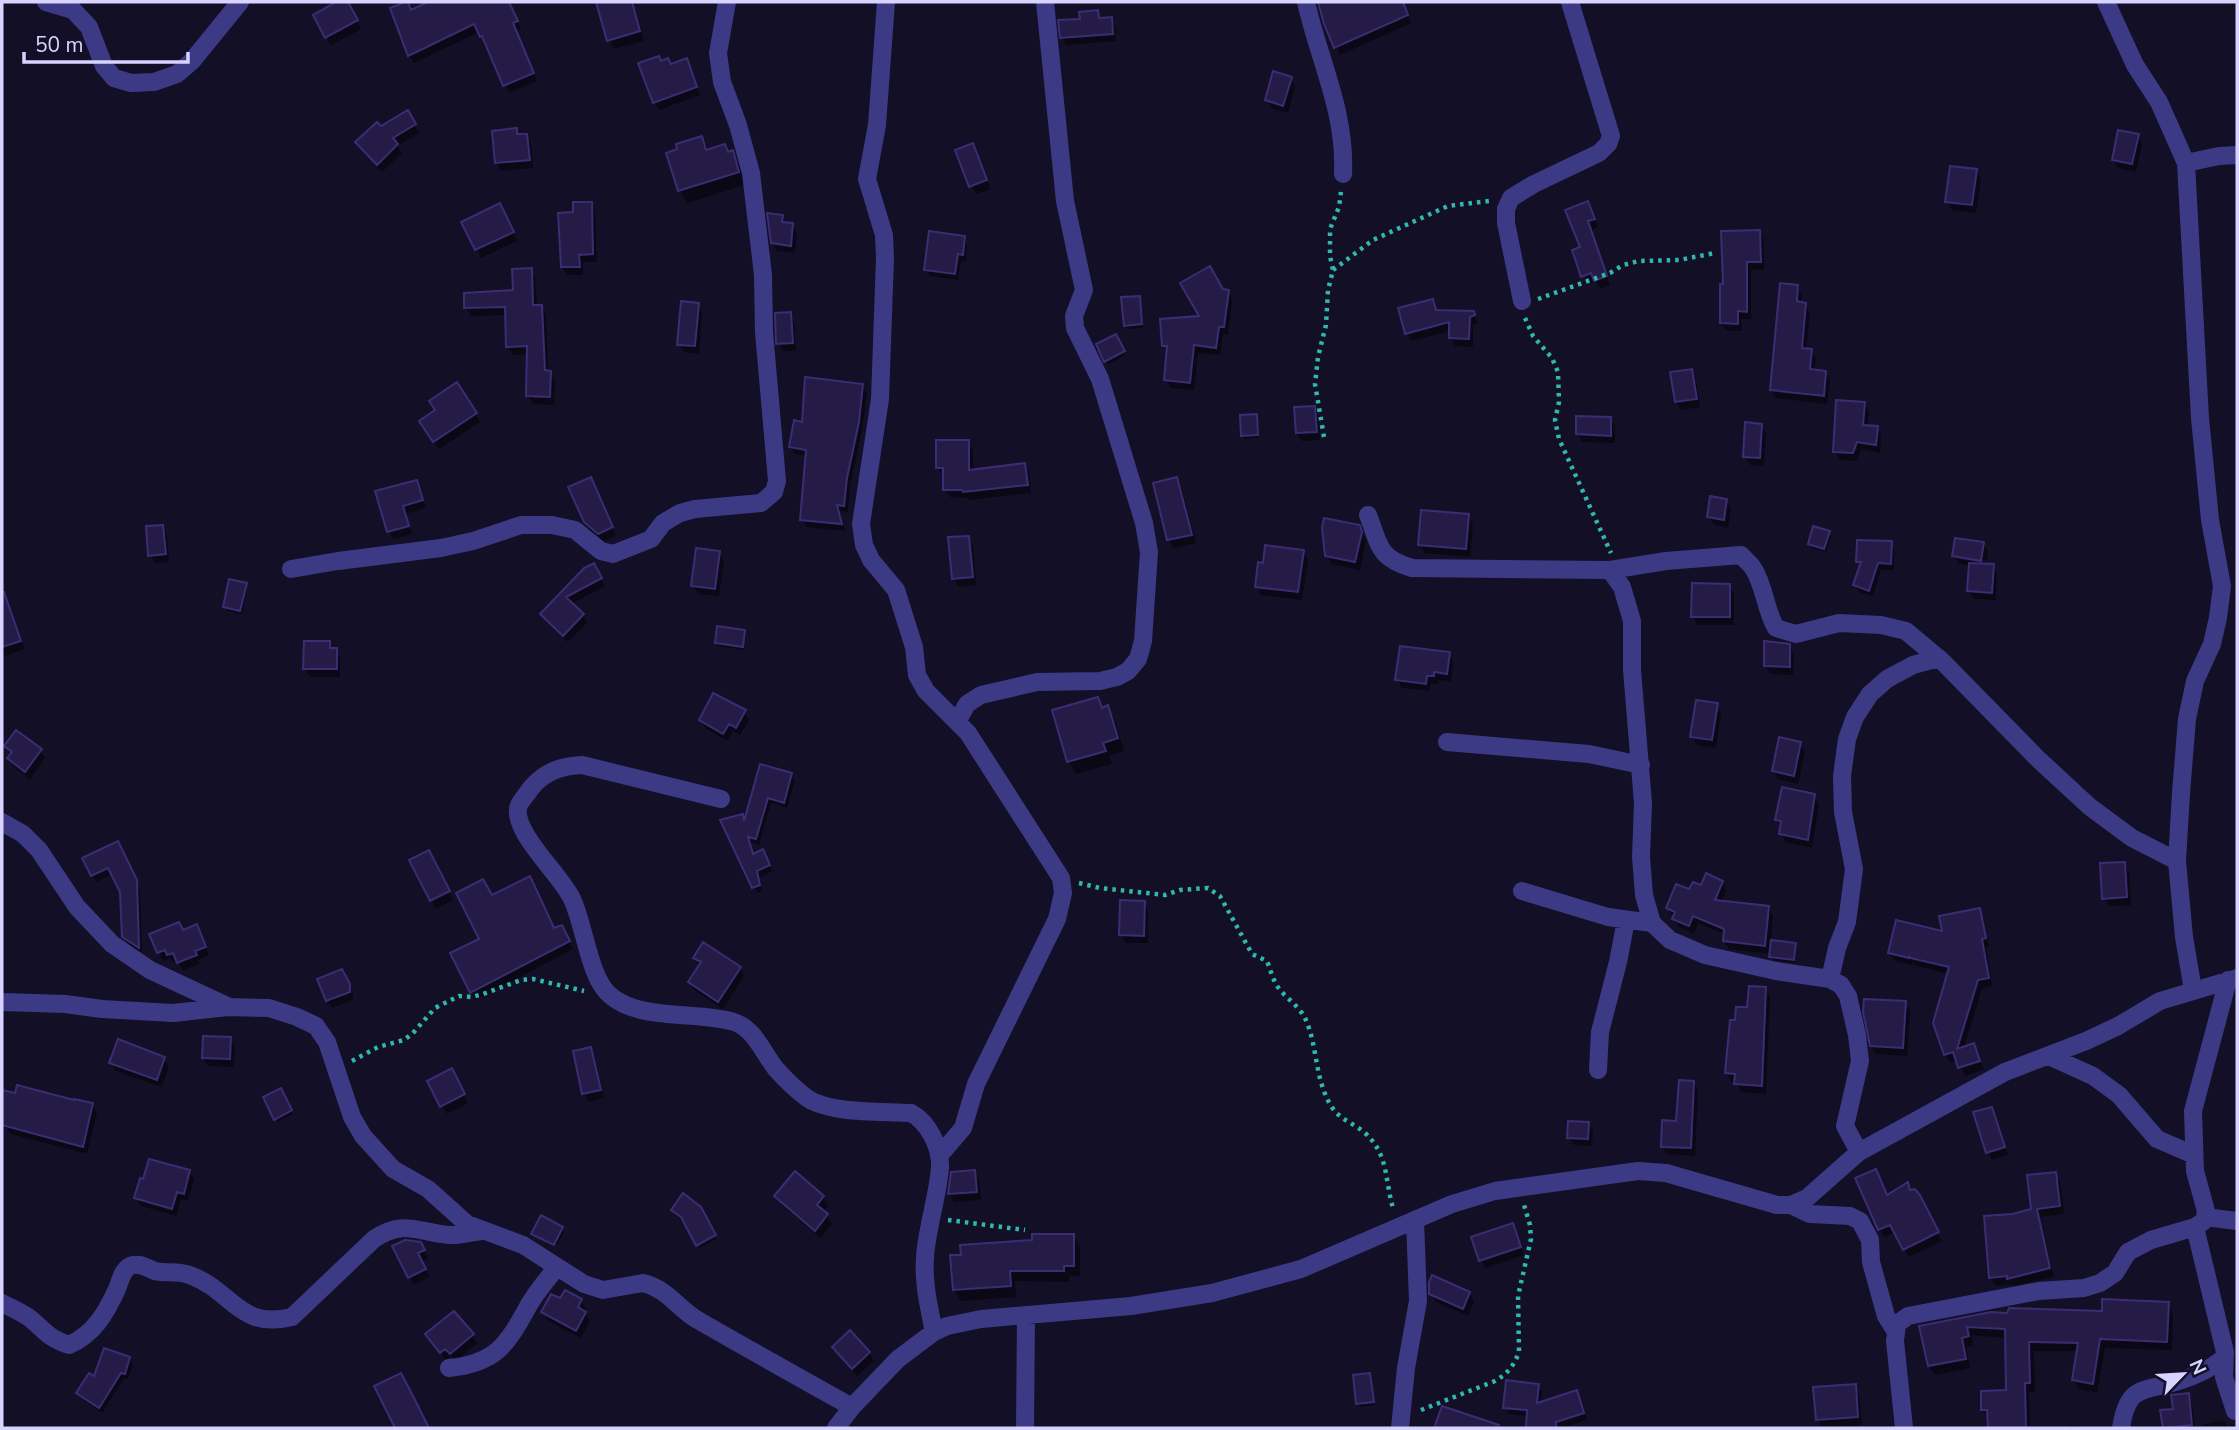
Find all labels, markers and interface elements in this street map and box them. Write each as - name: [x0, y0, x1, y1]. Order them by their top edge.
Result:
- scale bar: [24, 21, 189, 65]
- text: 50 m: [35, 31, 84, 59]
- north arrow: [2148, 1339, 2218, 1409]
- text: N: [2183, 1355, 2212, 1379]

